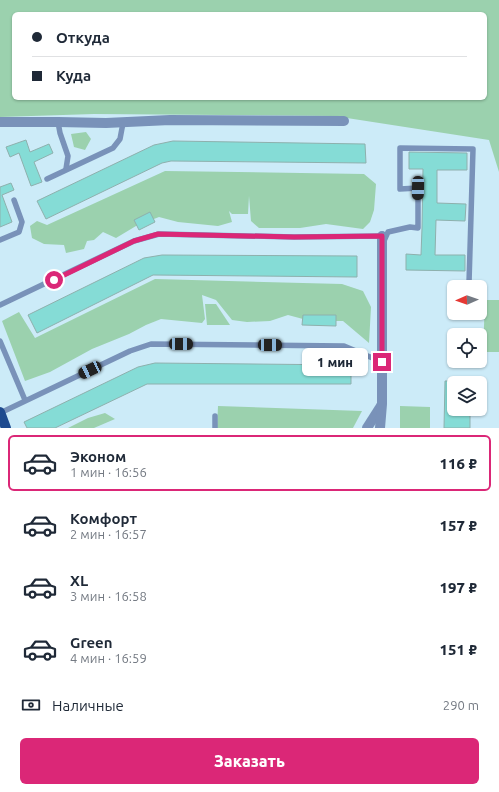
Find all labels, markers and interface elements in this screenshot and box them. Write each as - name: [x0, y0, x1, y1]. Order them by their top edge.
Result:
- text: Откуда: [56, 29, 110, 46]
- text: Куда: [56, 67, 91, 84]
- car: [412, 176, 424, 200]
- route start: [45, 271, 63, 289]
- north arrow: [447, 280, 487, 320]
- map controls: [447, 280, 487, 416]
- button: locate: [447, 328, 487, 368]
- car: [169, 338, 193, 350]
- car: [258, 339, 282, 351]
- callout: 1 мин: [302, 348, 368, 376]
- route end: [373, 353, 391, 371]
- text: 1 мин: [317, 355, 353, 369]
- car: [77, 359, 103, 381]
- button: layers: [447, 376, 487, 416]
- icon: car: [22, 445, 58, 481]
- text: Эконом: [70, 448, 126, 465]
- text: 116 ₽: [440, 455, 477, 472]
- text: 1 мин · 16:56: [70, 465, 147, 479]
- icon: car: [22, 507, 58, 543]
- text: Комфорт: [70, 510, 137, 527]
- text: 157 ₽: [440, 517, 477, 534]
- text: 2 мин · 16:57: [70, 527, 147, 541]
- icon: car: [22, 569, 58, 605]
- text: XL: [70, 572, 88, 589]
- text: 197 ₽: [440, 579, 477, 596]
- text: 3 мин · 16:58: [70, 589, 147, 603]
- icon: car: [22, 631, 58, 667]
- text: Green: [70, 634, 112, 651]
- text: 151 ₽: [440, 641, 477, 658]
- text: 4 мин · 16:59: [70, 651, 147, 665]
- icon: cash: [20, 694, 42, 716]
- text: Наличные: [52, 697, 124, 714]
- text: 290 m: [443, 698, 479, 712]
- button: Заказать: [20, 738, 479, 784]

